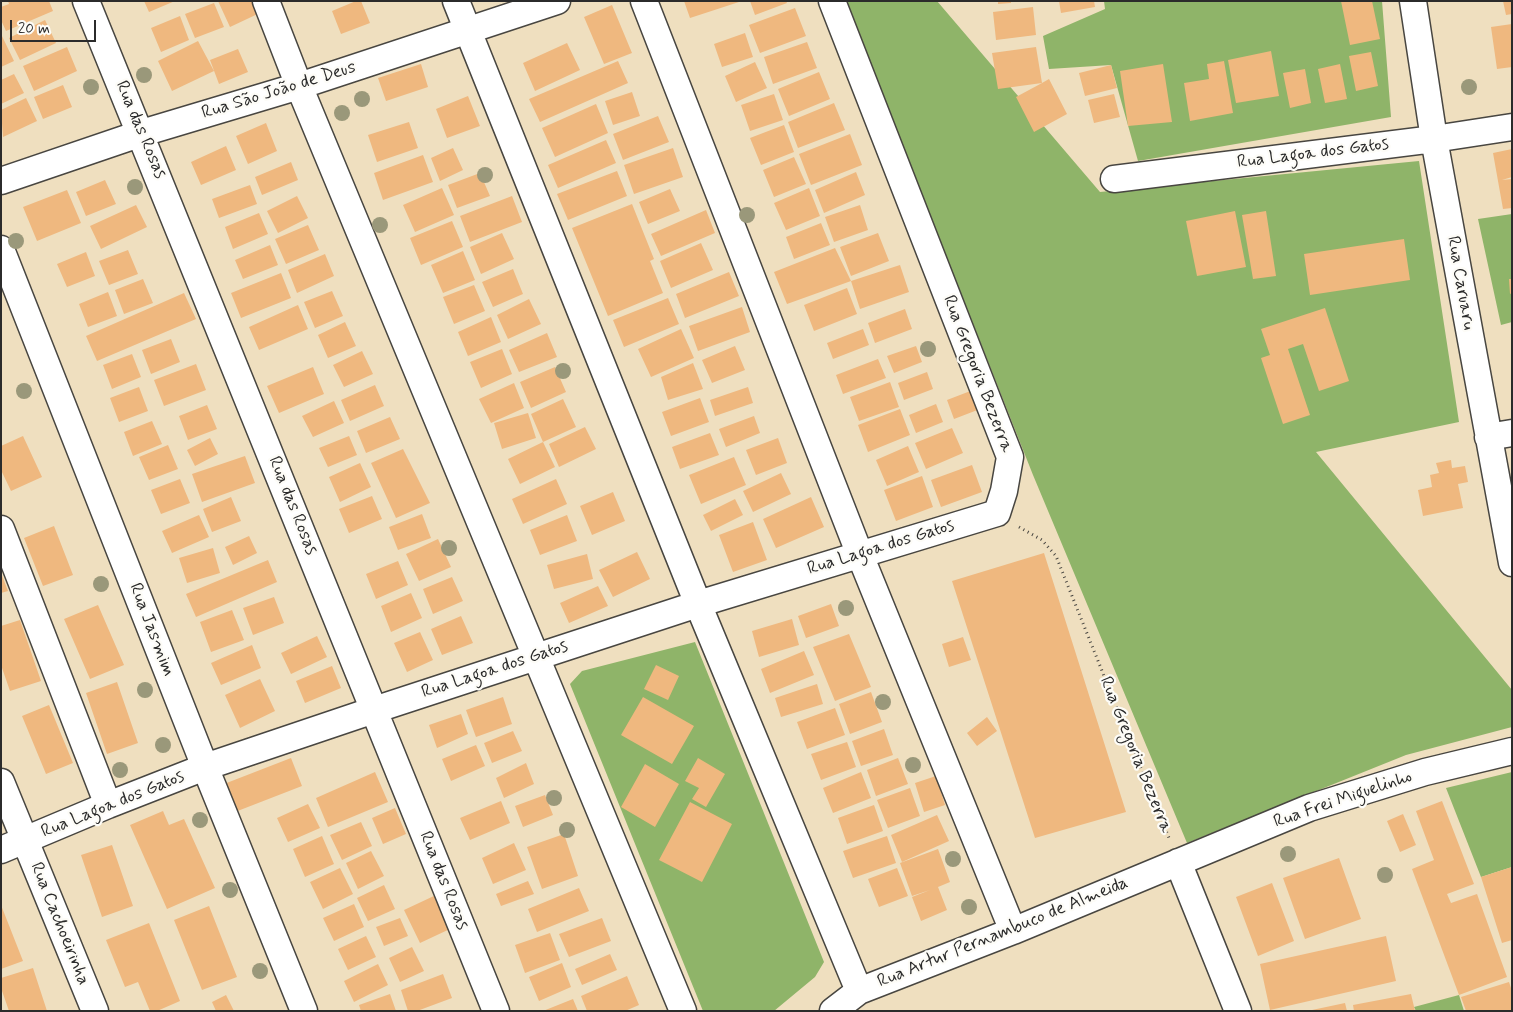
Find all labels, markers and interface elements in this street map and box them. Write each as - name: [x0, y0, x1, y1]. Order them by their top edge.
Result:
- scale bar: [12, 10, 99, 42]
- text: 20 m: [18, 19, 50, 39]
- street label: Rua São João de Deus: [199, 57, 359, 125]
- street label: Rua das Rosas: [110, 78, 170, 182]
- street label: Rua Lagoa dos Gatos: [1236, 134, 1390, 174]
- street label: Rua Caruaru: [1441, 234, 1479, 332]
- street label: Rua Gregoria Bezerra: [937, 293, 1017, 455]
- street label: Rua das Rosas: [262, 454, 322, 558]
- street label: Rua Lagoa dos Gatos: [805, 515, 957, 581]
- street label: Rua Jasmim: [123, 580, 179, 680]
- street label: Rua Lagoa dos Gatos: [419, 636, 571, 704]
- street label: Rua Gregoria Bezerra: [1094, 674, 1176, 836]
- street label: Rua Lagoa dos Gatos: [38, 766, 188, 844]
- street label: Rua Frei Miguelinho: [1271, 766, 1415, 834]
- street label: Rua das Rosas: [413, 829, 473, 933]
- street label: Rua Cachoeirinha: [25, 860, 93, 988]
- street label: Rua Artur Pernambuco de Almeida: [874, 873, 1132, 993]

